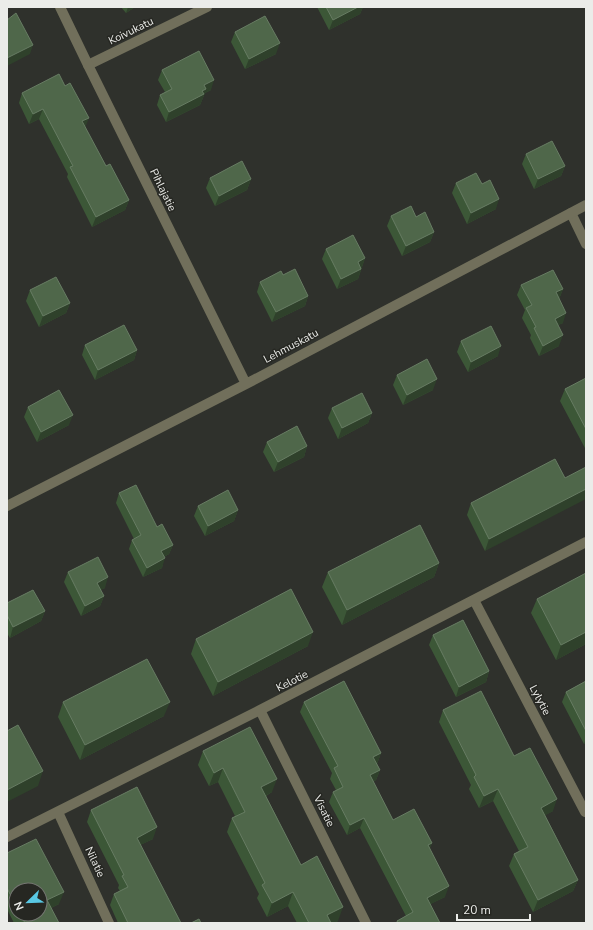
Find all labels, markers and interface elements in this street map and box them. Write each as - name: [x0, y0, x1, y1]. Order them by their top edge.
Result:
- street label: Koivukatu: [106, 14, 156, 48]
- street label: Pihlajatie: [146, 166, 180, 214]
- street label: Lehmuskatu: [261, 325, 321, 367]
- street label: Kelotie: [273, 667, 311, 695]
- street label: Lylytie: [526, 682, 554, 718]
- street label: Visatie: [309, 792, 338, 829]
- street label: Nilatie: [81, 844, 109, 880]
- north arrow: [8, 882, 48, 922]
- scale bar: [457, 896, 530, 922]
- text: N: [11, 899, 28, 912]
- text: 20 m: [463, 902, 491, 918]

